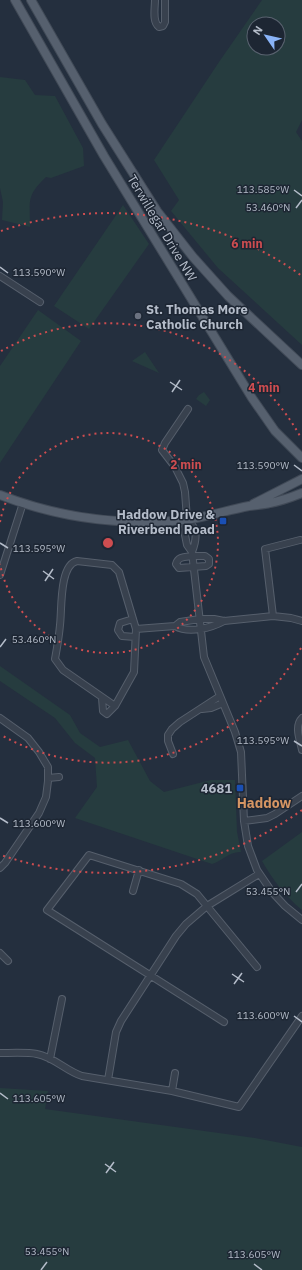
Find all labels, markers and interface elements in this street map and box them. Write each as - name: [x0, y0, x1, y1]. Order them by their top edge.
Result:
- north arrow: [246, 16, 286, 56]
- text: N: [250, 23, 266, 38]
- street label: Terwillegar Drive NW: [123, 172, 201, 285]
- text: 113.585°W: [237, 183, 289, 196]
- text: 53.460°N: [246, 201, 290, 214]
- text: 6 min: [231, 236, 263, 251]
- text: 113.590°W: [13, 266, 65, 279]
- place label: St. Thomas More Catholic Church: [146, 301, 248, 333]
- marker: St. Thomas More Catholic Church: [133, 311, 143, 321]
- text: 4 min: [248, 380, 280, 395]
- text: 2 min: [170, 457, 202, 472]
- text: 113.590°W: [237, 459, 289, 472]
- place label: Haddow Drive & Riverbend Road: [117, 506, 216, 538]
- marker: Haddow Drive & Riverbend Road: [218, 516, 228, 526]
- centre of rings: [101, 536, 115, 550]
- text: 113.595°W: [13, 542, 65, 555]
- text: 53.460°N: [12, 633, 56, 646]
- text: 113.595°W: [237, 734, 289, 747]
- place label: 4681: [201, 780, 232, 797]
- marker: 4681: [235, 783, 245, 793]
- district label: Haddow: [237, 794, 292, 812]
- text: 113.600°W: [13, 817, 65, 830]
- text: 53.455°N: [246, 885, 290, 898]
- text: 113.600°W: [237, 1009, 289, 1022]
- text: 113.605°W: [13, 1092, 65, 1105]
- text: 53.455°N: [25, 1245, 69, 1258]
- text: 113.605°W: [228, 1248, 280, 1261]

